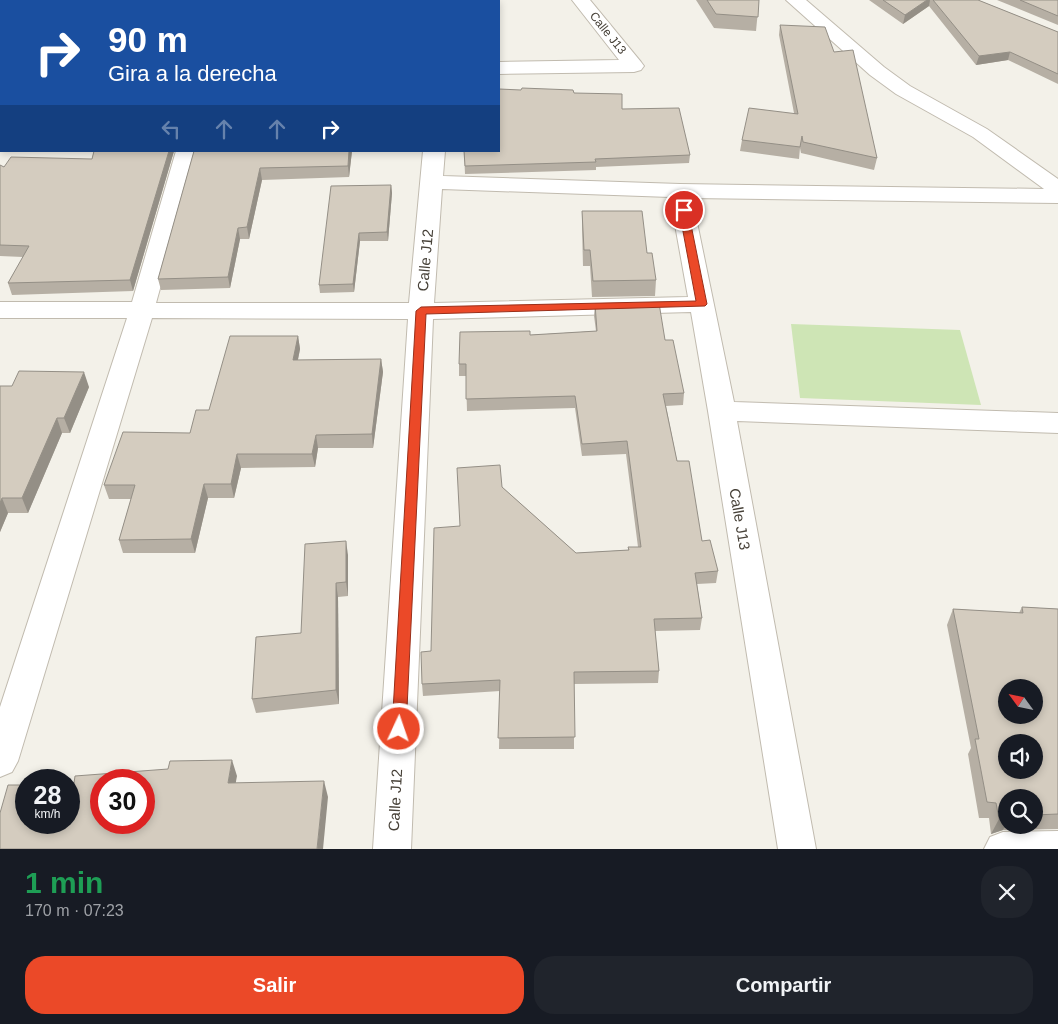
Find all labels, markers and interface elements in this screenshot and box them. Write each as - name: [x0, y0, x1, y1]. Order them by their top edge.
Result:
- street label: Calle J13: [587, 9, 629, 57]
- icon: right: [25, 20, 90, 85]
- text: 90 m: [108, 20, 188, 59]
- text: Gira a la derecha: [108, 61, 277, 86]
- icon: left: [157, 115, 185, 143]
- icon: ahead: [210, 115, 238, 143]
- icon: ahead: [263, 115, 291, 143]
- icon: right: [316, 115, 344, 143]
- pin: [663, 189, 705, 231]
- icon: arrive: [670, 196, 698, 224]
- street label: Calle J12: [414, 228, 436, 292]
- street label: Calle J13: [726, 487, 754, 551]
- north arrow: [998, 679, 1042, 724]
- map controls: [998, 679, 1043, 834]
- position arrow: [372, 702, 424, 754]
- button: sound: [998, 734, 1043, 779]
- street label: Calle J12: [385, 768, 405, 832]
- speed limit sign: 30: [90, 769, 155, 834]
- text: 28: [34, 781, 61, 809]
- button: search: [998, 789, 1043, 834]
- text: km/h: [34, 807, 61, 821]
- text: 1 min: [25, 866, 103, 899]
- button: close: [981, 866, 1033, 918]
- text: 170 m · 07:23: [25, 902, 124, 919]
- button: Salir: [25, 956, 524, 1014]
- button: Compartir: [534, 956, 1033, 1014]

